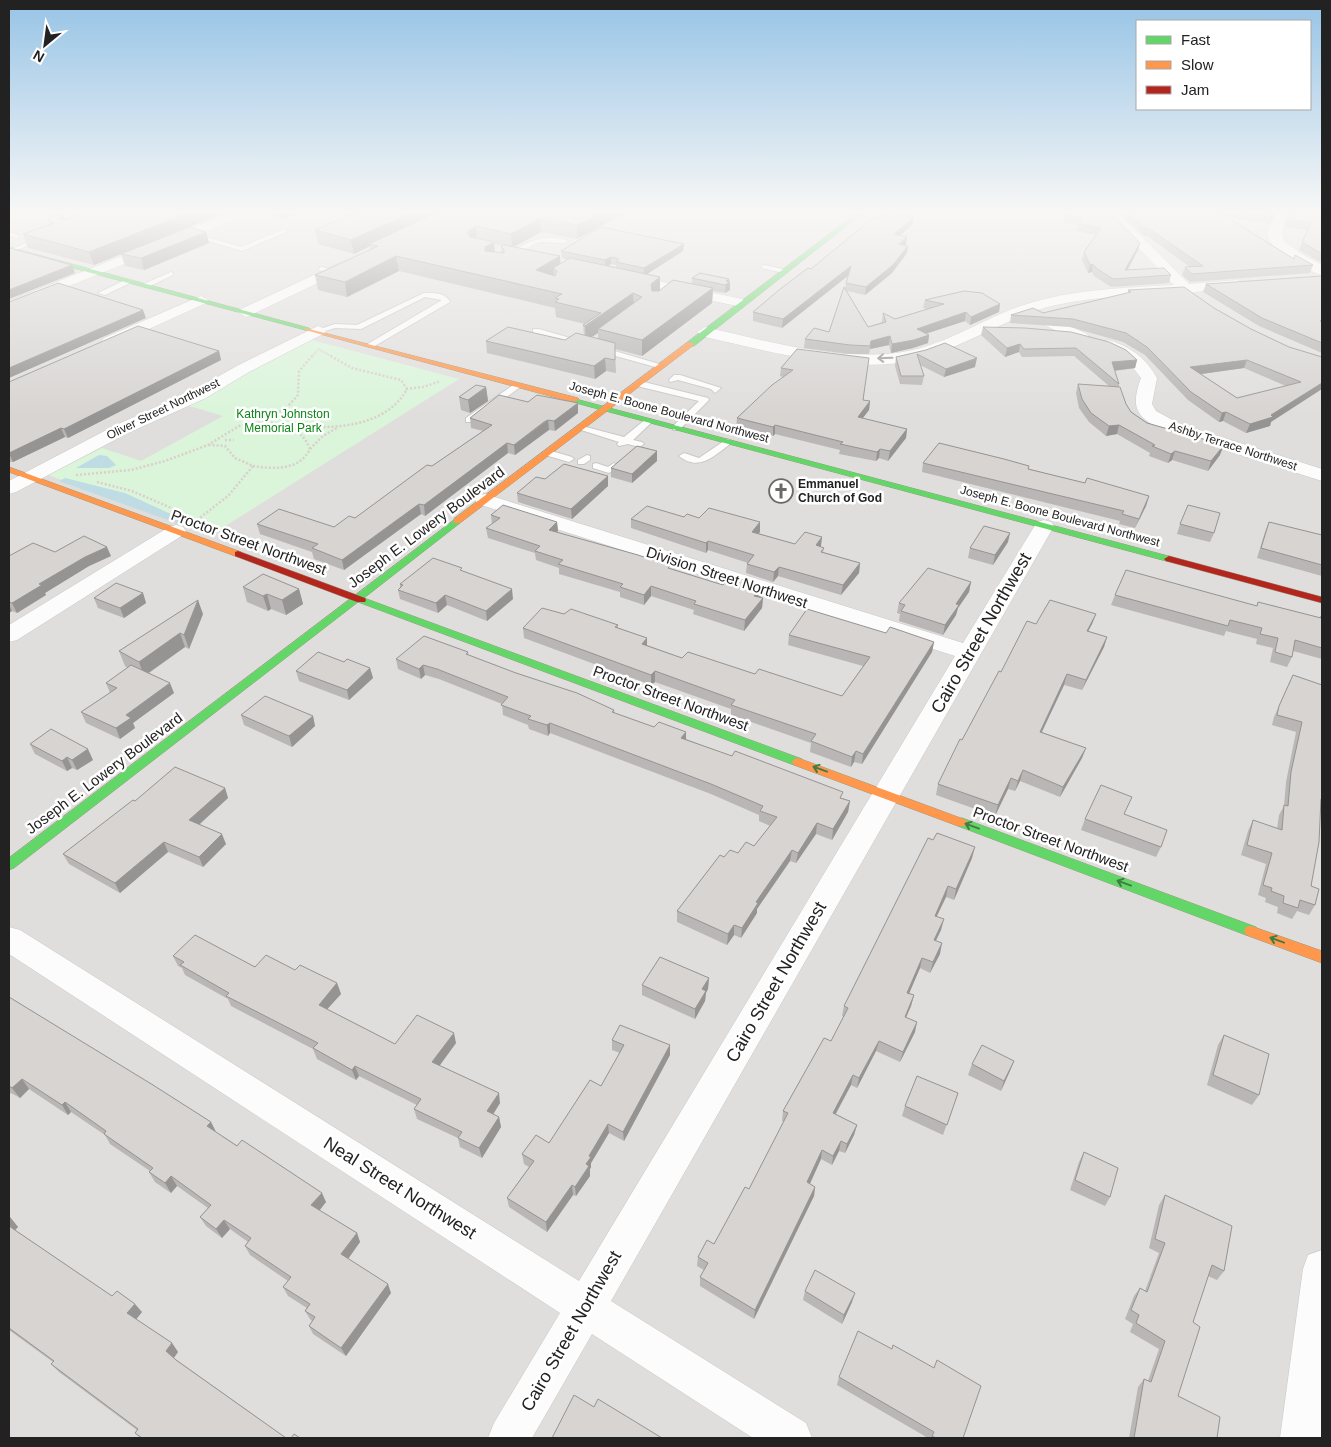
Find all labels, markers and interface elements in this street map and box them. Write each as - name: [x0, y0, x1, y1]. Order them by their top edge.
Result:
- north arrow: [20, 20, 70, 70]
- legend: [1136, 20, 1311, 110]
- text: Fast: [1181, 31, 1211, 48]
- text: N: [30, 47, 47, 66]
- text: Slow: [1181, 56, 1214, 73]
- text: Jam: [1181, 81, 1209, 98]
- one-way arrow: [877, 354, 893, 363]
- street label: Oliver Street Northwest: [104, 375, 222, 442]
- street label: Joseph E. Boone Boulevard Northwest: [568, 379, 771, 446]
- park label: Kathryn Johnston Memorial Park: [236, 407, 330, 435]
- street label: Ashby Terrace Northwest: [1167, 419, 1299, 474]
- street label: Joseph E. Lowery Boulevard: [345, 463, 507, 591]
- place label: Emmanuel Church of God: [798, 477, 882, 505]
- church icon: Emmanuel Church of God: [768, 478, 794, 504]
- street label: Joseph E. Boone Boulevard Northwest: [959, 483, 1162, 550]
- street label: Proctor Street Northwest: [169, 506, 330, 578]
- street label: Division Street Northwest: [644, 543, 810, 611]
- street label: Cairo Street Northwest: [927, 549, 1035, 717]
- street label: Proctor Street Northwest: [591, 662, 752, 734]
- street label: Joseph E. Lowery Boulevard: [23, 709, 185, 837]
- one-way arrow: [812, 764, 827, 773]
- street label: Proctor Street Northwest: [971, 803, 1132, 875]
- one-way arrow: [965, 821, 980, 830]
- one-way arrow: [1117, 878, 1132, 887]
- street label: Cairo Street Northwest: [722, 898, 830, 1066]
- one-way arrow: [1269, 935, 1285, 944]
- street label: Neal Street Northwest: [320, 1133, 480, 1243]
- street label: Cairo Street Northwest: [517, 1247, 625, 1415]

